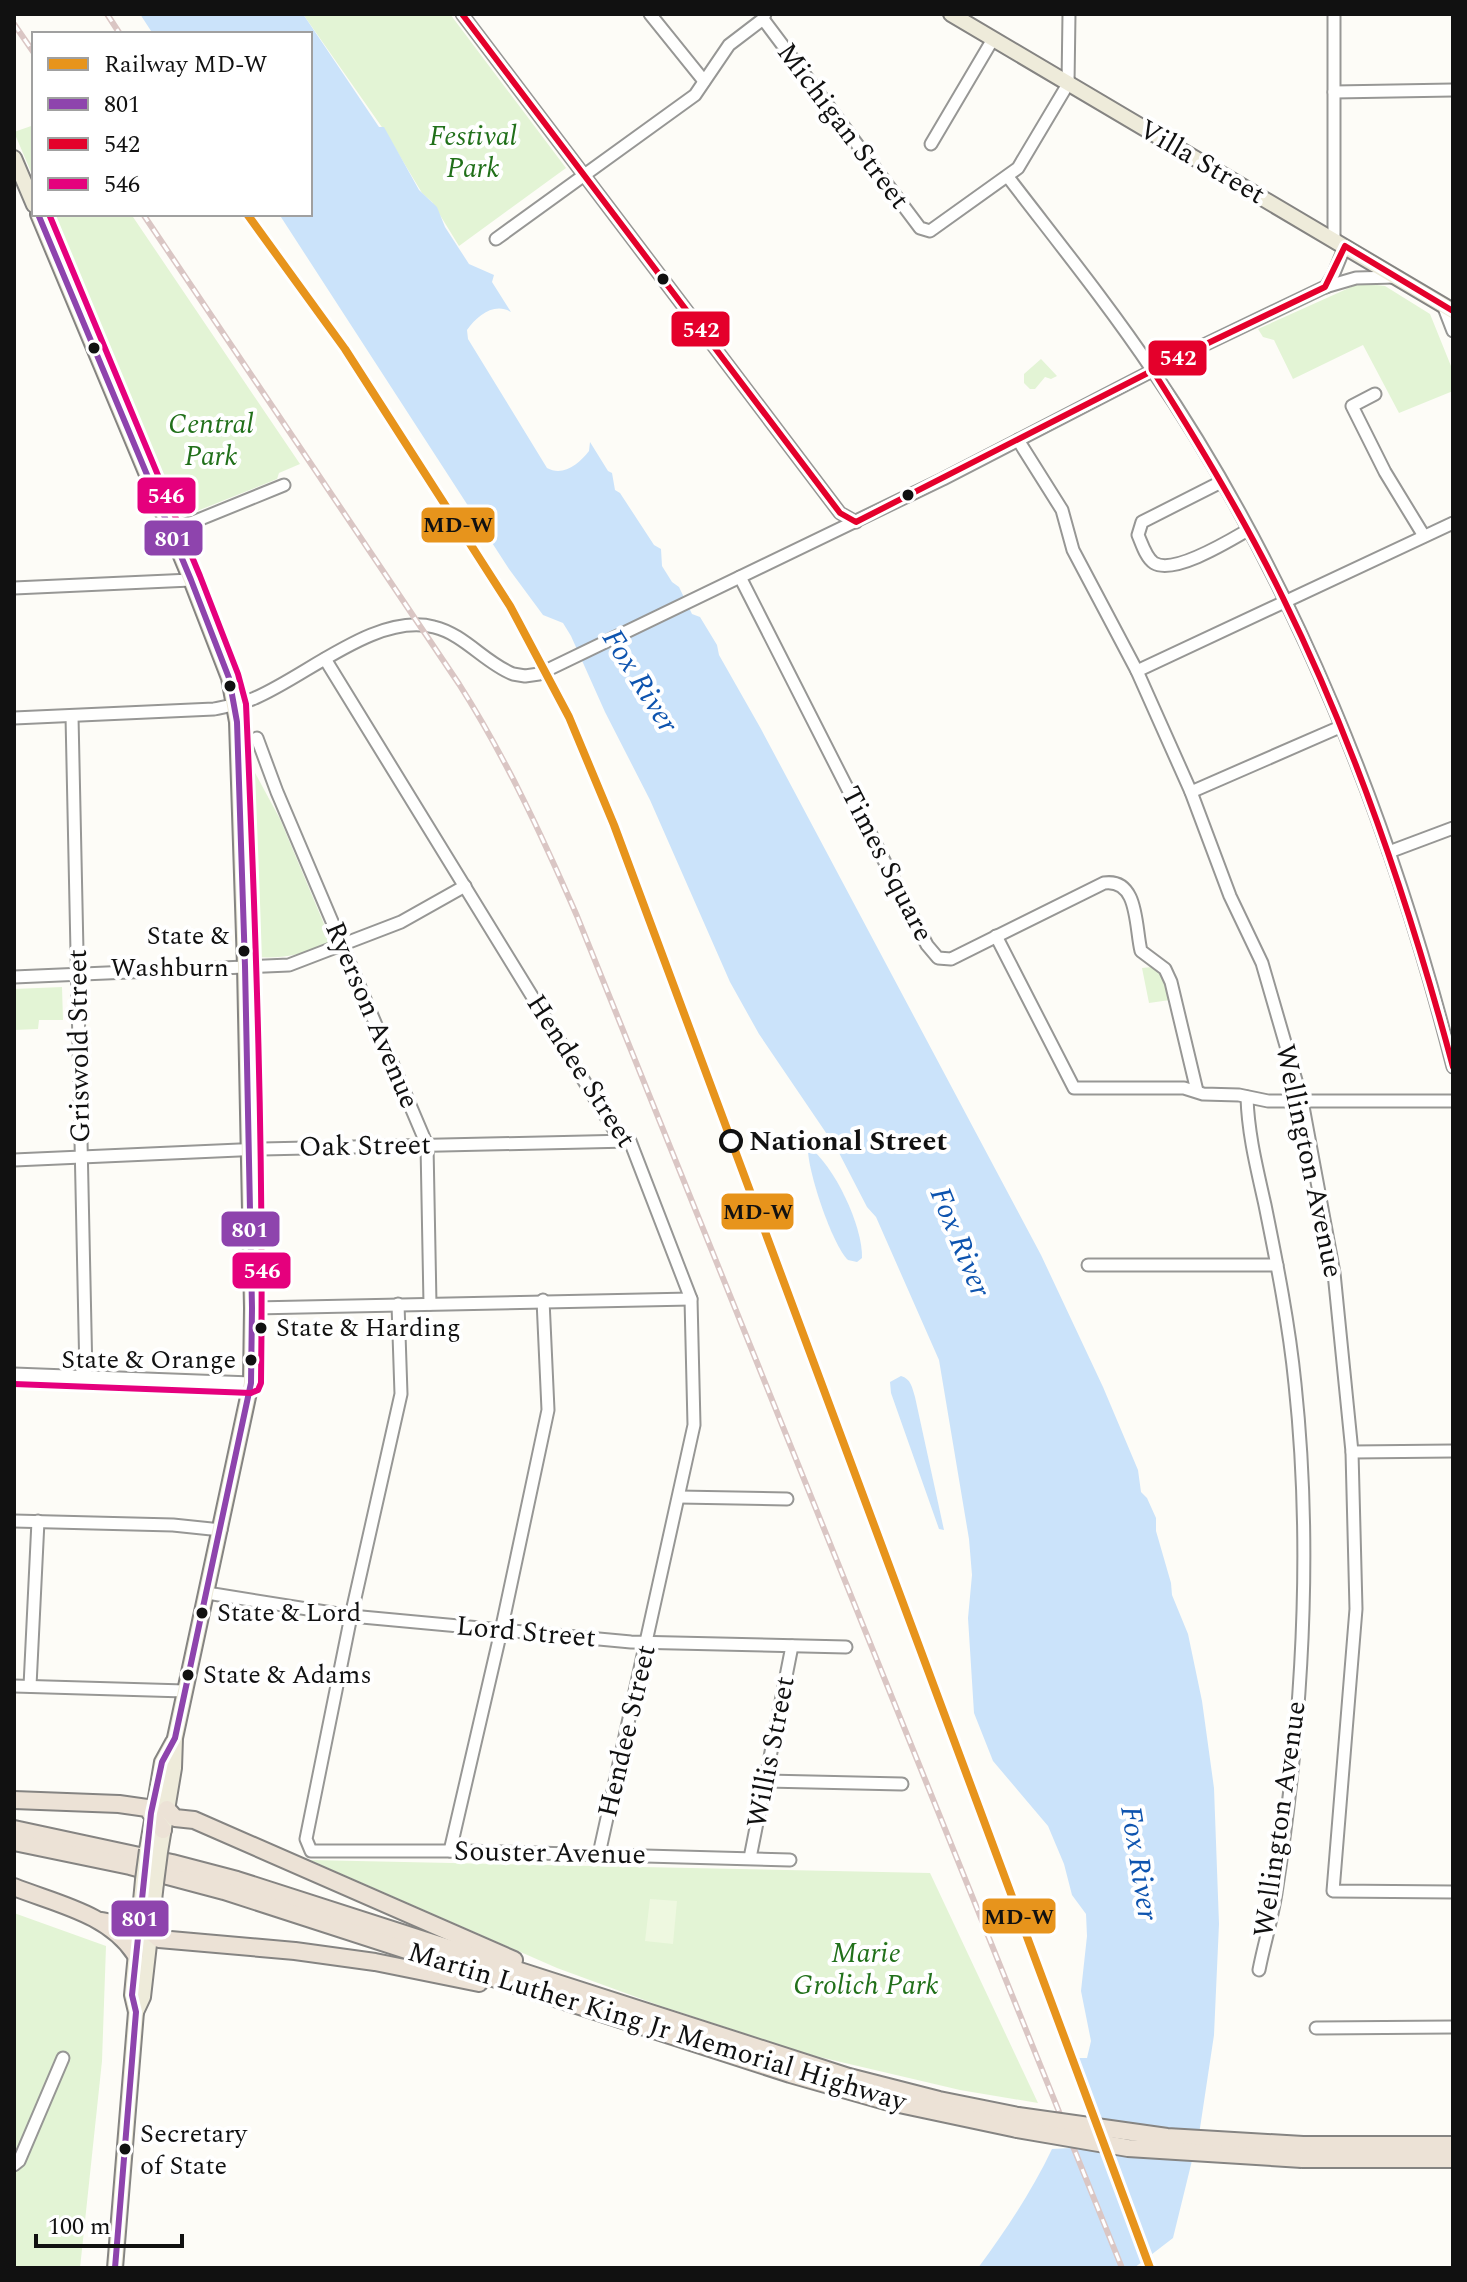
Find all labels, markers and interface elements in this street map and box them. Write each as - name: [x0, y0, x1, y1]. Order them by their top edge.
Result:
- legend: [32, 32, 312, 216]
- street label: Michigan Street: [766, 33, 920, 219]
- text: Railway MD-W: [104, 47, 268, 83]
- text: 801: [104, 87, 140, 123]
- street label: Villa Street: [1131, 108, 1273, 216]
- park label: Festival Park: [429, 115, 517, 190]
- text: 542: [104, 127, 140, 163]
- text: 546: [104, 167, 140, 203]
- unlabelled marker: [655, 271, 671, 287]
- line badge: 542: [670, 310, 731, 348]
- text: 542: [682, 314, 720, 347]
- line badge: 542: [1147, 339, 1208, 377]
- unlabelled marker: [86, 340, 102, 356]
- text: 542: [1159, 342, 1197, 375]
- park label: Central Park: [168, 403, 254, 478]
- line badge: 546: [136, 476, 197, 515]
- text: 546: [147, 480, 185, 513]
- unlabelled marker: [900, 487, 916, 503]
- line badge: MD-W: [420, 506, 496, 544]
- text: MD-W: [423, 509, 493, 542]
- line badge: 801: [143, 519, 204, 557]
- text: 801: [154, 523, 192, 556]
- water label: Fox River: [590, 620, 690, 743]
- unlabelled marker: [222, 678, 238, 694]
- street label: Times Square: [829, 779, 945, 949]
- street label: Ryerson Avenue: [313, 915, 431, 1115]
- place label: State & Washburn: [111, 916, 230, 988]
- marker: State & Washburn: [236, 943, 252, 959]
- street label: Griswold Street: [56, 949, 102, 1143]
- street label: Hendee Street: [515, 986, 647, 1156]
- street label: Wellington Avenue: [1263, 1040, 1355, 1282]
- place label: National Street: [749, 1120, 947, 1163]
- street label: Oak Street: [299, 1123, 432, 1169]
- marker: National Street: [720, 1130, 742, 1152]
- water label: Fox River: [917, 1180, 1003, 1305]
- line badge: MD-W: [720, 1192, 795, 1231]
- text: MD-W: [723, 1196, 793, 1229]
- line badge: 801: [220, 1210, 281, 1248]
- text: 801: [231, 1214, 269, 1247]
- line badge: 546: [231, 1251, 292, 1290]
- text: 546: [243, 1255, 281, 1288]
- place label: State & Harding: [276, 1308, 461, 1348]
- marker: State & Harding: [253, 1320, 269, 1336]
- place label: State & Orange: [61, 1340, 236, 1380]
- marker: State & Orange: [243, 1352, 259, 1368]
- place label: State & Lord: [217, 1593, 361, 1633]
- street label: Lord Street: [454, 1604, 598, 1660]
- marker: State & Lord: [194, 1605, 210, 1621]
- street label: Hendee Street: [586, 1640, 668, 1821]
- place label: State & Adams: [203, 1655, 372, 1695]
- marker: State & Adams: [180, 1667, 196, 1683]
- street label: Willis Street: [735, 1672, 807, 1832]
- street label: Wellington Avenue: [1242, 1698, 1318, 1940]
- water label: Fox River: [1107, 1802, 1171, 1924]
- street label: Souster Avenue: [454, 1830, 646, 1876]
- line badge: MD-W: [981, 1897, 1057, 1935]
- line badge: 801: [110, 1899, 170, 1938]
- text: MD-W: [984, 1901, 1054, 1934]
- text: 801: [121, 1903, 159, 1936]
- street label: Martin Luther King Jr Memorial Highway: [402, 1931, 913, 2124]
- park label: Marie Grolich Park: [793, 1932, 939, 2007]
- place label: Secretary of State: [140, 2114, 249, 2186]
- marker: Secretary of State: [117, 2141, 133, 2157]
- scale bar: [36, 2198, 182, 2248]
- text: 100 m: [48, 2209, 111, 2245]

